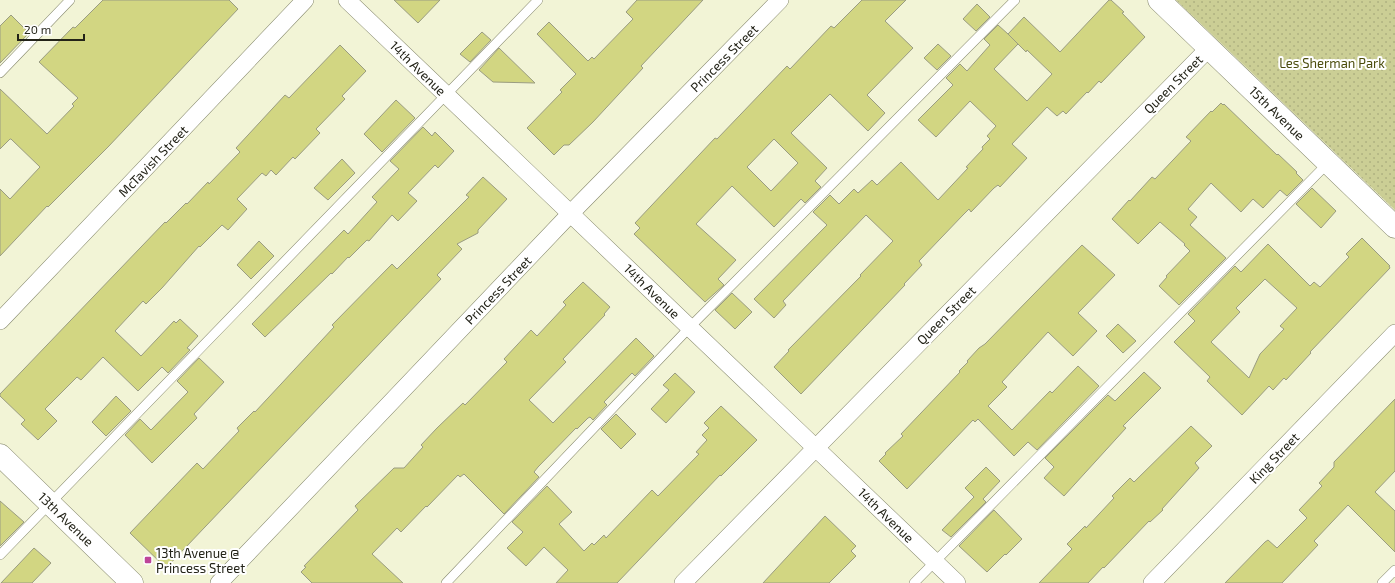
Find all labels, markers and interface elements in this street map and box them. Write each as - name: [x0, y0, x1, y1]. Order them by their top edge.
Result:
- scale bar: [18, 16, 84, 42]
- street label: Princess Street: [687, 21, 761, 95]
- text: 20 m: [24, 22, 51, 36]
- street label: 14th Avenue: [387, 37, 449, 99]
- street label: Queen Street: [1140, 51, 1206, 117]
- park label: Les Sherman Park: [1279, 55, 1385, 71]
- street label: 15th Avenue: [1246, 83, 1308, 143]
- street label: McTavish Street: [115, 122, 191, 200]
- street label: Princess Street: [461, 252, 535, 328]
- street label: 14th Avenue: [621, 260, 683, 322]
- street label: Queen Street: [913, 282, 979, 348]
- street label: King Street: [1246, 429, 1302, 487]
- street label: 14th Avenue: [855, 484, 917, 546]
- street label: 13th Avenue: [35, 489, 97, 549]
- place label: 13th Avenue @ Princess Street: [156, 545, 245, 576]
- marker: 13th Avenue @ Princess Street: [143, 555, 153, 565]

